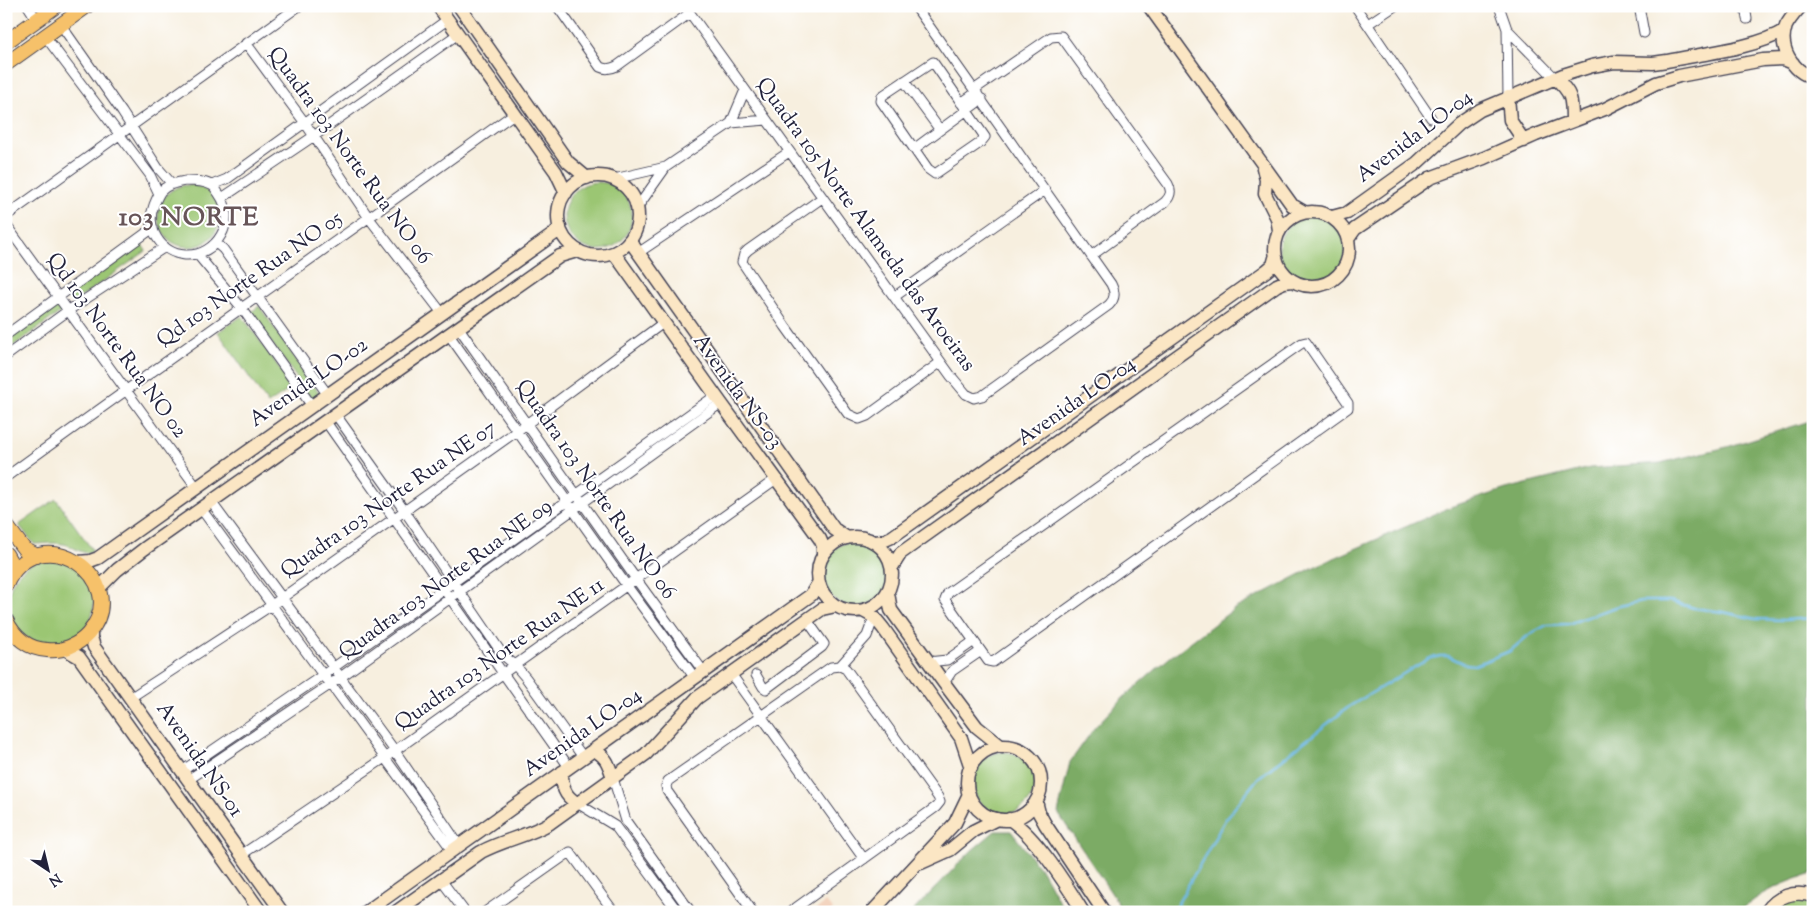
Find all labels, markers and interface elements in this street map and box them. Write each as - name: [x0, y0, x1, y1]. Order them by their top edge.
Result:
- street label: Quadra 103 Norte Rua NO 06: [260, 41, 438, 271]
- street label: Quadra 105 Norte Alameda das Aroeiras: [748, 72, 982, 378]
- street label: Avenida LO-04: [1351, 83, 1479, 191]
- district label: 103 NORTE: [119, 200, 259, 237]
- street label: Qd 103 Norte Rua NO 05: [151, 205, 349, 355]
- street label: Qd 103 Norte Rua NO 02: [38, 247, 194, 445]
- street label: Avenida NS-03: [685, 328, 789, 456]
- street label: Avenida LO-02: [244, 331, 375, 435]
- street label: Avenida LO-04: [1012, 350, 1142, 454]
- street label: Quadra 103 Norte Rua NO 06: [507, 374, 683, 606]
- street label: Quadra 103 Norte Rua NE 07: [275, 414, 503, 586]
- street label: Quadra 103 Norte Rua NE 09: [333, 492, 559, 668]
- street label: Quadra 103 Norte Rua NE 11: [389, 571, 611, 739]
- street label: Avenida LO-04: [518, 681, 648, 785]
- street label: Avenida NS-01: [148, 696, 250, 824]
- north arrow: [22, 846, 72, 896]
- text: N: [44, 868, 65, 890]

